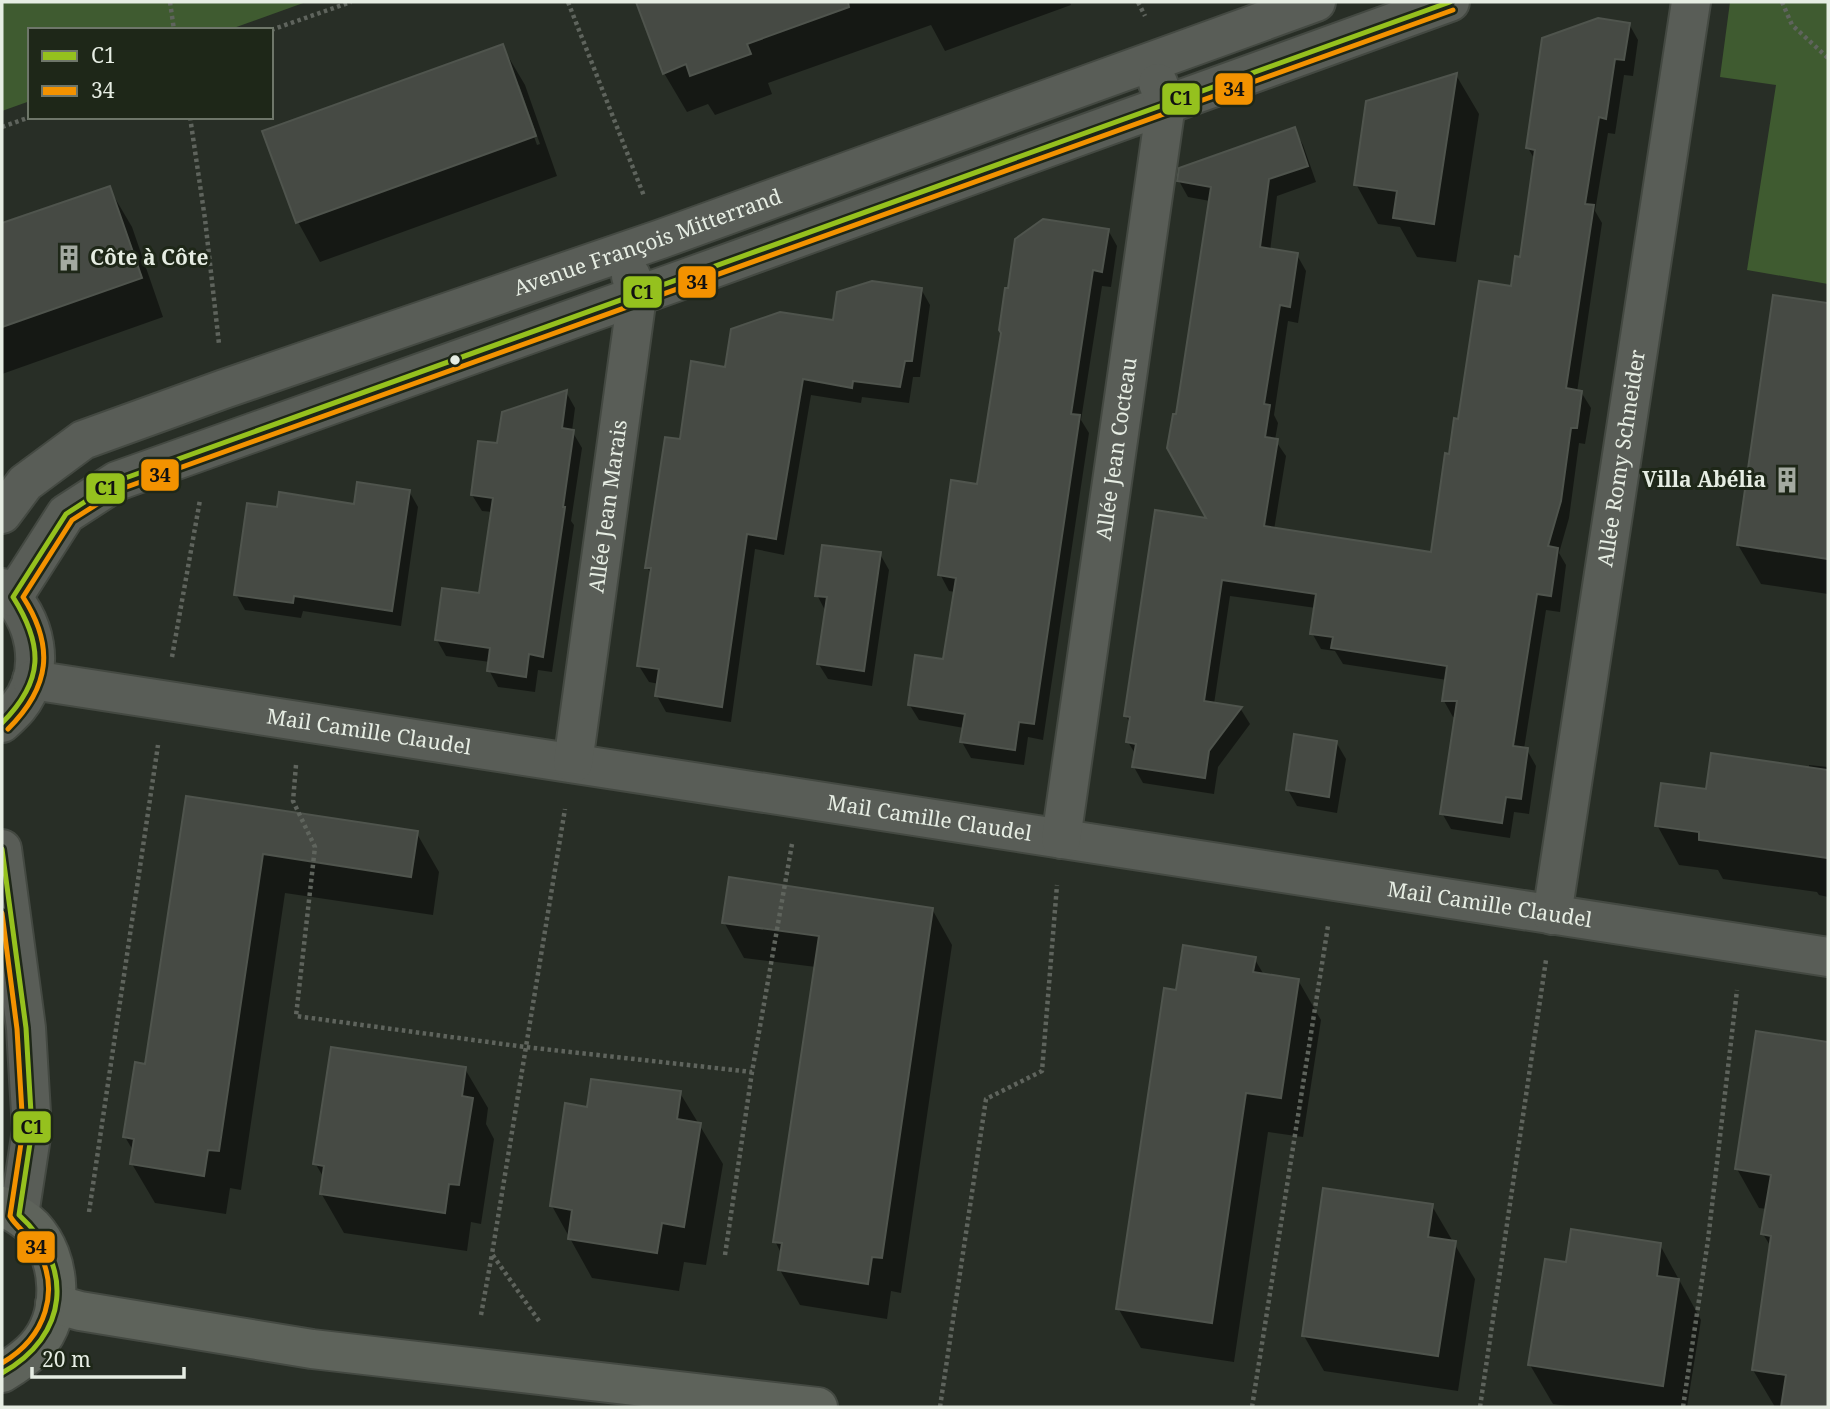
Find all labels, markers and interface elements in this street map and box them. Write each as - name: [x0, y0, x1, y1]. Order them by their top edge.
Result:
- legend: [28, 28, 273, 119]
- text: C1: [91, 41, 116, 69]
- line badge: 34: [1214, 72, 1254, 106]
- text: 34: [91, 76, 115, 104]
- text: 34: [1223, 76, 1245, 102]
- line badge: C1: [1161, 82, 1201, 116]
- text: C1: [1169, 85, 1193, 111]
- street label: Avenue François Mitterrand: [510, 182, 785, 302]
- building icon: Côte à Côte: [54, 243, 84, 273]
- place label: Côte à Côte: [90, 243, 208, 271]
- line badge: 34: [677, 265, 717, 299]
- text: 34: [686, 269, 708, 295]
- line badge: C1: [622, 275, 663, 309]
- text: C1: [630, 279, 654, 305]
- street label: Allée Romy Schneider: [1590, 348, 1651, 569]
- unlabelled marker: [448, 353, 462, 367]
- street label: Allée Jean Cocteau: [1089, 355, 1143, 542]
- street label: Allée Jean Marais: [581, 418, 633, 595]
- line badge: 34: [140, 458, 180, 492]
- text: 34: [149, 462, 171, 488]
- place label: Villa Abélia: [1642, 465, 1766, 493]
- building icon: Villa Abélia: [1772, 465, 1802, 495]
- line badge: C1: [85, 472, 126, 505]
- text: C1: [94, 475, 118, 501]
- street label: Mail Camille Claudel: [265, 701, 474, 761]
- street label: Mail Camille Claudel: [825, 788, 1034, 847]
- street label: Mail Camille Claudel: [1386, 874, 1595, 934]
- line badge: C1: [12, 1110, 52, 1144]
- text: C1: [20, 1114, 44, 1140]
- line badge: 34: [16, 1230, 56, 1264]
- text: 34: [25, 1234, 47, 1260]
- scale bar: [32, 1336, 184, 1380]
- text: 20 m: [42, 1345, 91, 1373]

